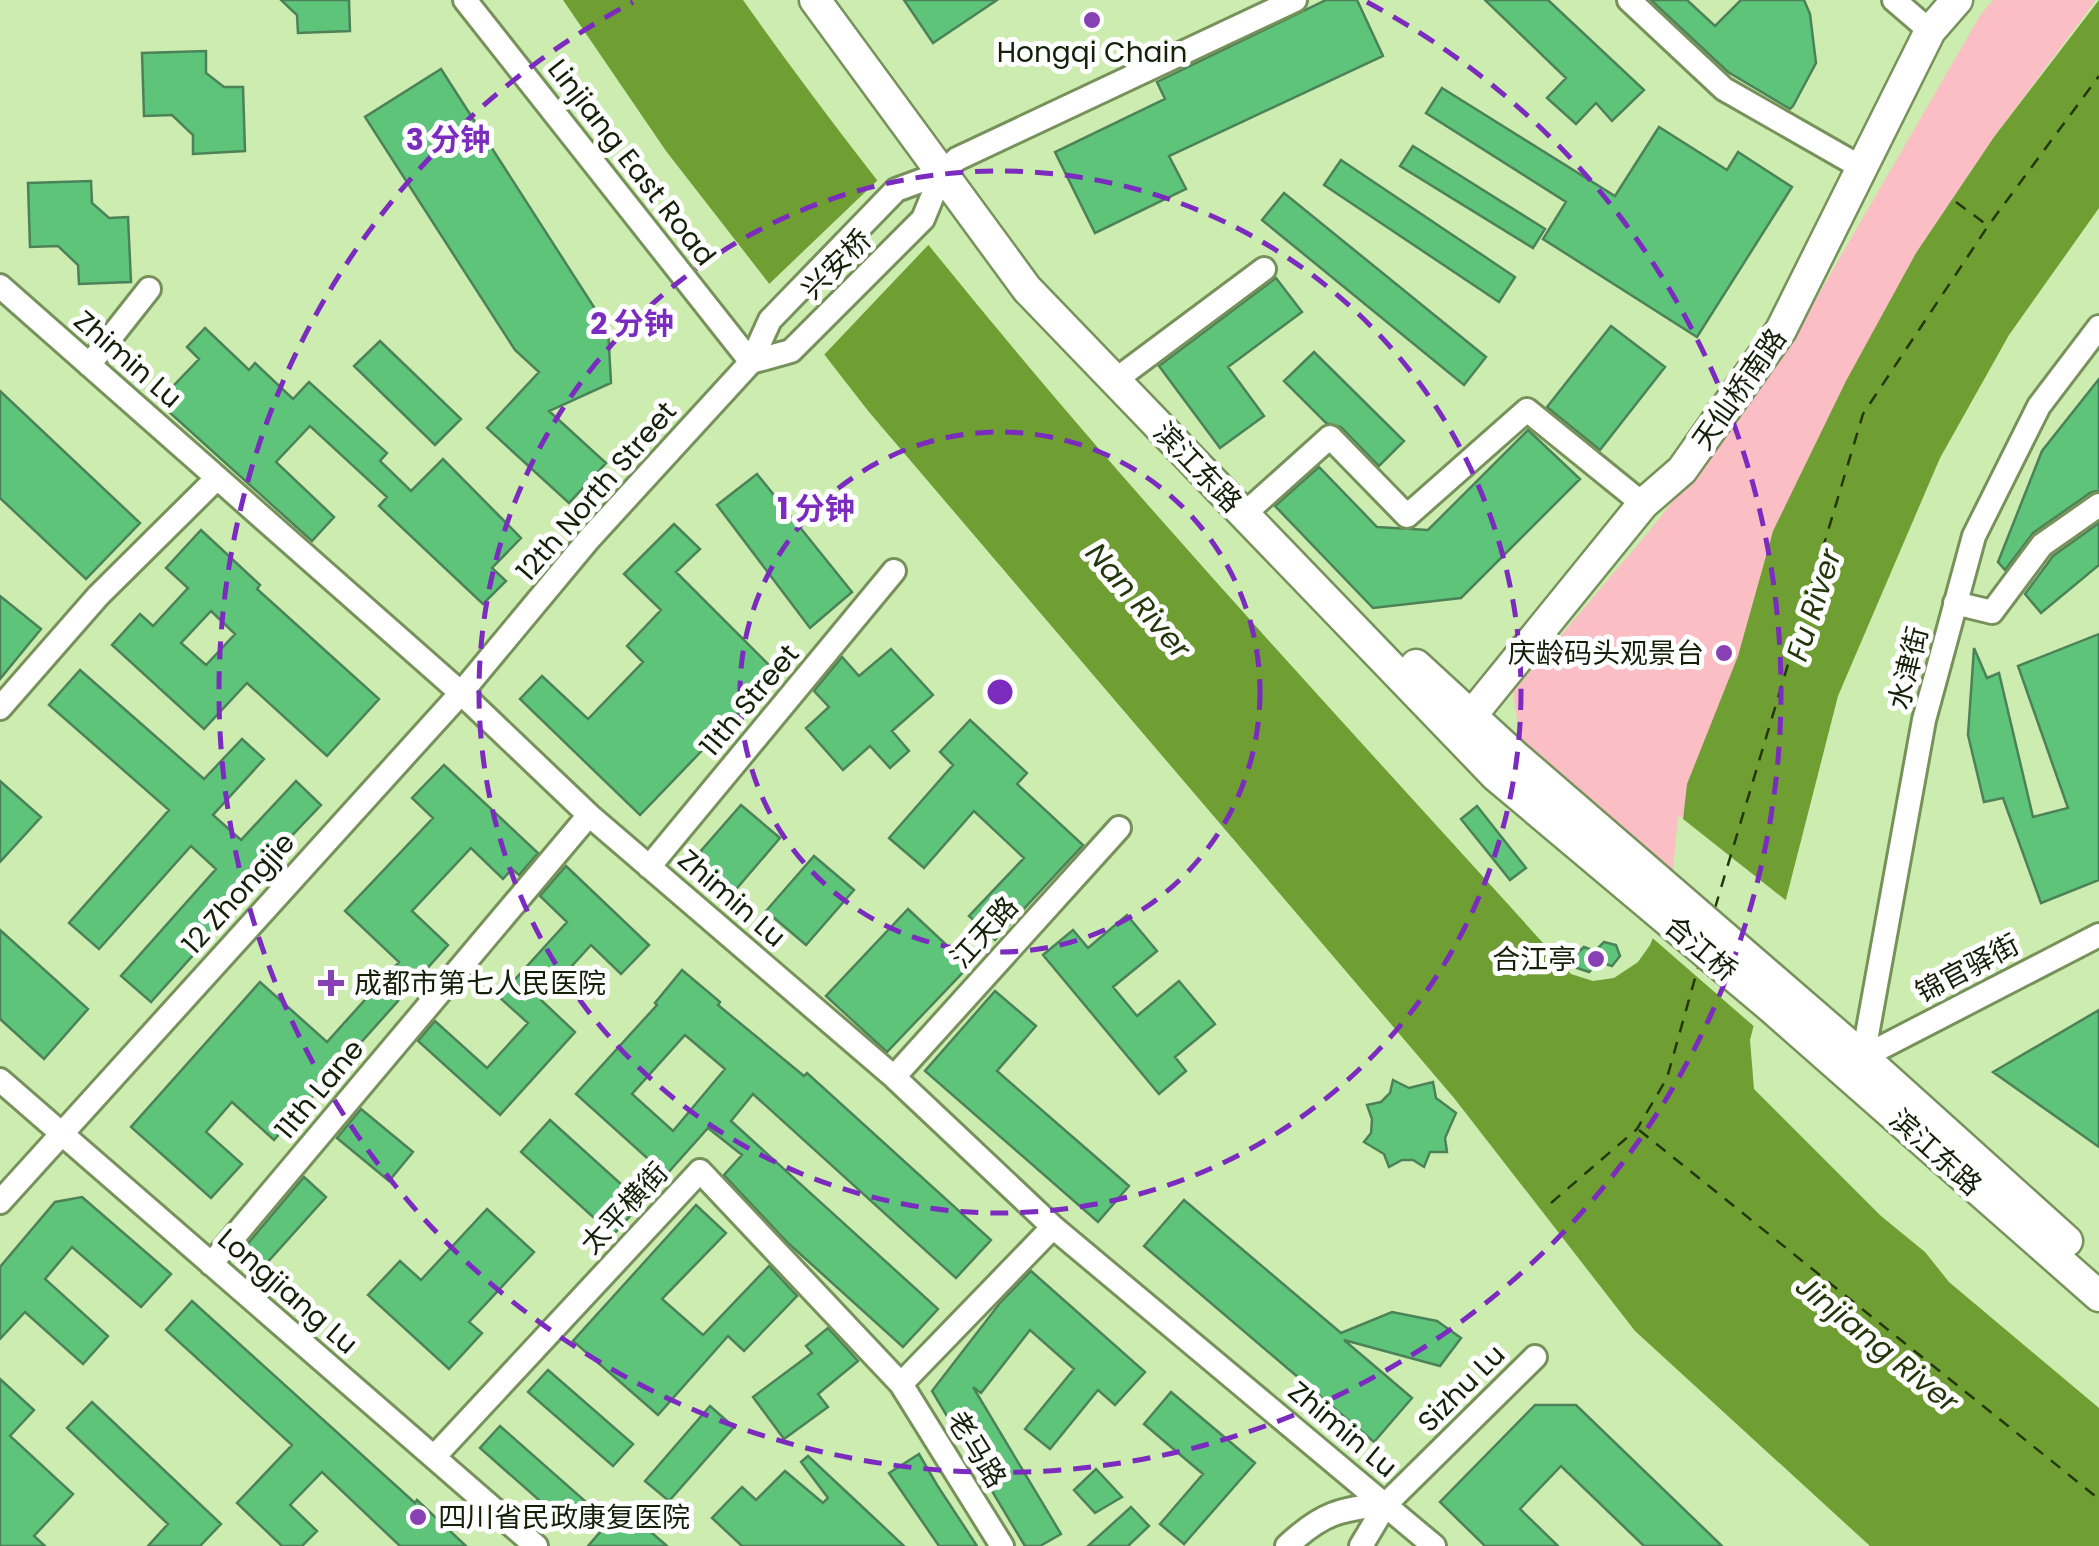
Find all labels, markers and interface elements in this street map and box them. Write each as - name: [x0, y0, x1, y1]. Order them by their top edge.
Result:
- marker: Hongqi Chain: [1081, 9, 1103, 31]
- place label: Hongqi Chain: [997, 33, 1187, 72]
- street label: Linjiang East Road: [539, 51, 725, 274]
- text: 3 分钟: [406, 118, 490, 161]
- street label: 兴安桥: [793, 221, 880, 308]
- street label: Zhimin Lu: [65, 302, 190, 417]
- text: 2 分钟: [590, 302, 674, 345]
- street label: 天仙桥南路: [1683, 321, 1796, 458]
- street label: 12th North Street: [507, 393, 685, 590]
- street label: 滨江东路: [1145, 414, 1251, 521]
- text: 1 分钟: [777, 487, 855, 530]
- water label: Nan River: [1076, 533, 1202, 669]
- water label: Fu River: [1775, 543, 1852, 666]
- street label: 水津街: [1879, 623, 1938, 714]
- place label: 庆龄码头观景台: [1508, 634, 1704, 673]
- street label: 11th Street: [691, 636, 808, 765]
- marker: 庆龄码头观景台: [1713, 642, 1735, 664]
- centre of rings: [982, 674, 1018, 710]
- street label: 12 Zhongjie: [173, 824, 304, 963]
- street label: Zhimin Lu: [669, 841, 794, 956]
- street label: 江天路: [942, 888, 1027, 977]
- street label: 合江桥: [1656, 906, 1745, 990]
- street label: 锦官驿街: [1909, 925, 2026, 1012]
- place label: 合江亭: [1492, 940, 1576, 979]
- marker: 合江亭: [1585, 948, 1607, 970]
- place label: 成都市第七人民医院: [354, 964, 606, 1003]
- marker: 成都市第七人民医院: [318, 970, 344, 996]
- street label: 11th Lane: [266, 1031, 373, 1148]
- street label: 滨江东路: [1881, 1100, 1990, 1204]
- street label: 太平横街: [572, 1154, 677, 1263]
- street label: Longjiang Lu: [209, 1220, 366, 1363]
- water label: Jinjiang River: [1787, 1265, 1969, 1423]
- street label: Sizhu Lu: [1409, 1336, 1514, 1441]
- street label: Zhimin Lu: [1280, 1372, 1405, 1486]
- street label: 老马路: [938, 1403, 1015, 1495]
- place label: 四川省民政康复医院: [438, 1498, 690, 1537]
- marker: 四川省民政康复医院: [407, 1506, 429, 1528]

